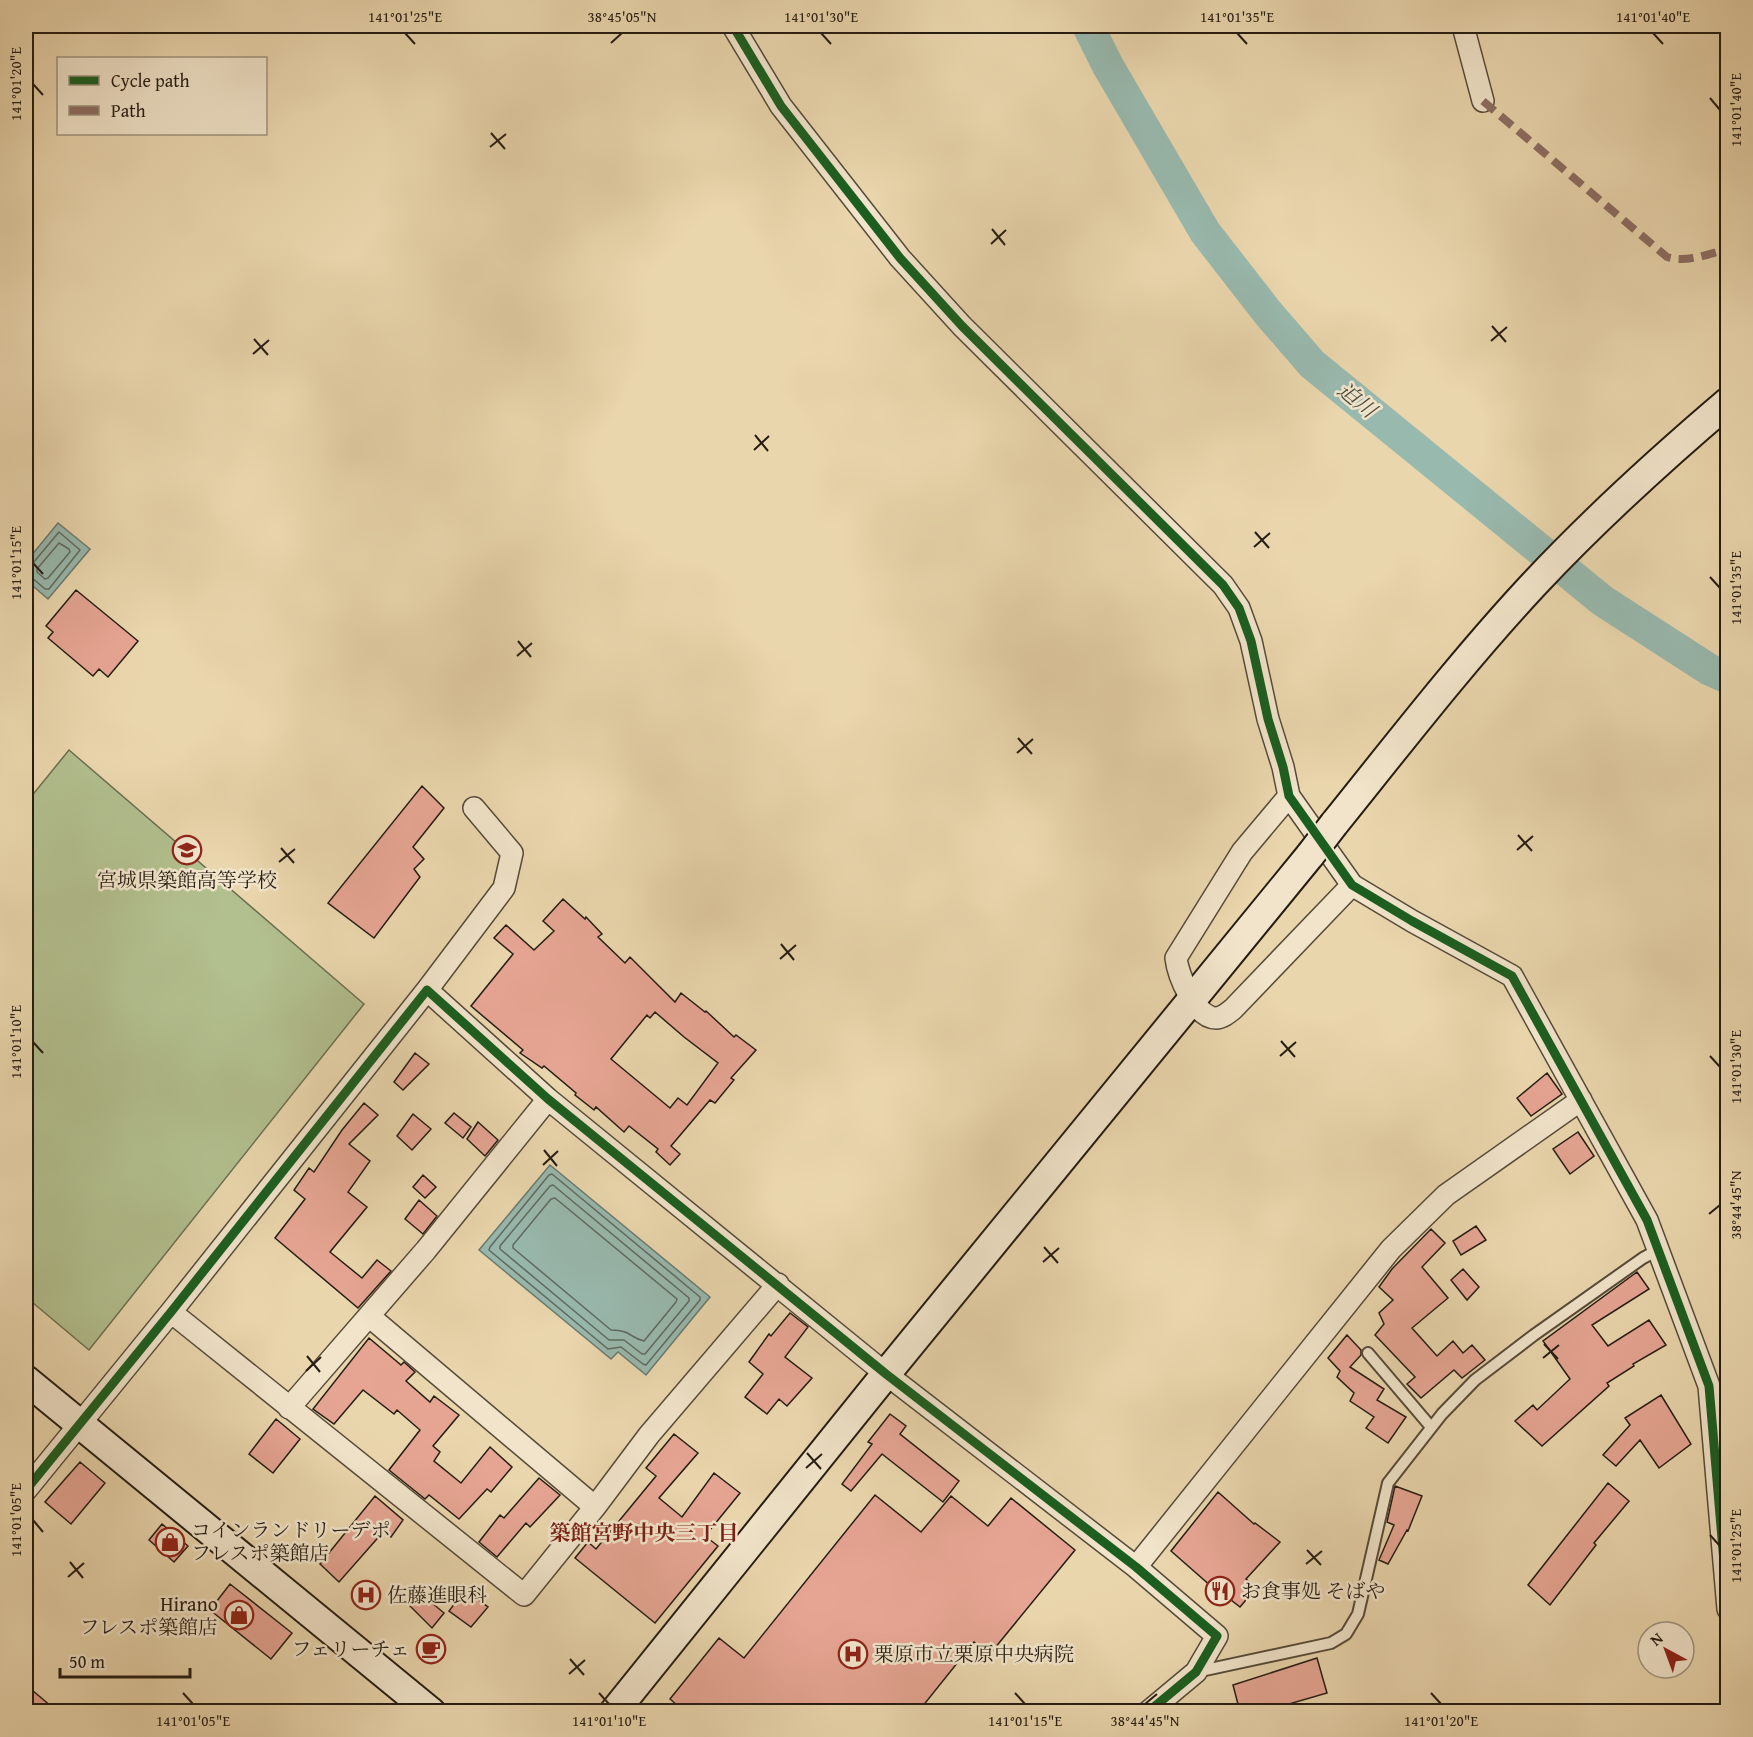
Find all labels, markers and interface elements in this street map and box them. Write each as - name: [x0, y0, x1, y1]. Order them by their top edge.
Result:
- text: 141°01'25"E: [368, 6, 442, 27]
- text: 38°45'05"N: [588, 6, 657, 27]
- text: 141°01'30"E: [784, 6, 858, 27]
- text: 141°01'35"E: [1200, 6, 1274, 27]
- text: 141°01'40"E: [1616, 6, 1690, 27]
- text: 141°01'20"E: [5, 47, 26, 121]
- legend: [57, 57, 267, 135]
- text: Cycle path: [111, 67, 190, 94]
- text: 141°01'40"E: [1725, 73, 1746, 147]
- text: Path: [111, 97, 146, 124]
- water label: 迫川: [1331, 374, 1385, 426]
- text: 141°01'15"E: [5, 526, 26, 600]
- text: 141°01'35"E: [1725, 551, 1746, 625]
- school or university icon: 宮城県築館高等学校: [171, 834, 203, 866]
- place label: 宮城県築館高等学校: [97, 865, 277, 894]
- text: 141°01'10"E: [5, 1005, 26, 1079]
- text: 141°01'30"E: [1725, 1030, 1746, 1104]
- text: 38°44'45"N: [1725, 1170, 1746, 1239]
- text: 141°01'05"E: [5, 1483, 26, 1557]
- text: 141°01'25"E: [1725, 1509, 1746, 1583]
- place label: コインランドリーデポ フレスポ築館店: [191, 1515, 390, 1567]
- district label: 築館宮野中央三丁目: [550, 1517, 739, 1548]
- shop icon: コインランドリーデポ フレスポ築館店: [154, 1526, 186, 1558]
- restaurant icon: お食事処 そばや: [1204, 1575, 1236, 1607]
- place label: お食事処 そばや: [1241, 1576, 1385, 1605]
- hospital icon: 佐藤進眼科: [350, 1579, 382, 1611]
- place label: 佐藤進眼科: [387, 1580, 487, 1609]
- place label: Hirano フレスポ築館店: [79, 1589, 218, 1641]
- shop icon: Hirano フレスポ築館店: [223, 1599, 255, 1631]
- north arrow: [1636, 1620, 1696, 1680]
- text: N: [1644, 1626, 1668, 1651]
- cafe icon: フェリーチェ: [415, 1633, 447, 1665]
- place label: フェリーチェ: [292, 1634, 410, 1663]
- hospital icon: 栗原市立栗原中央病院: [837, 1638, 869, 1670]
- place label: 栗原市立栗原中央病院: [874, 1639, 1074, 1668]
- scale bar: [60, 1641, 190, 1679]
- text: 50 m: [69, 1648, 105, 1675]
- text: 141°01'05"E: [156, 1710, 230, 1731]
- text: 141°01'10"E: [572, 1710, 646, 1731]
- text: 141°01'15"E: [988, 1710, 1062, 1731]
- text: 38°44'45"N: [1111, 1710, 1180, 1731]
- text: 141°01'20"E: [1404, 1710, 1478, 1731]

